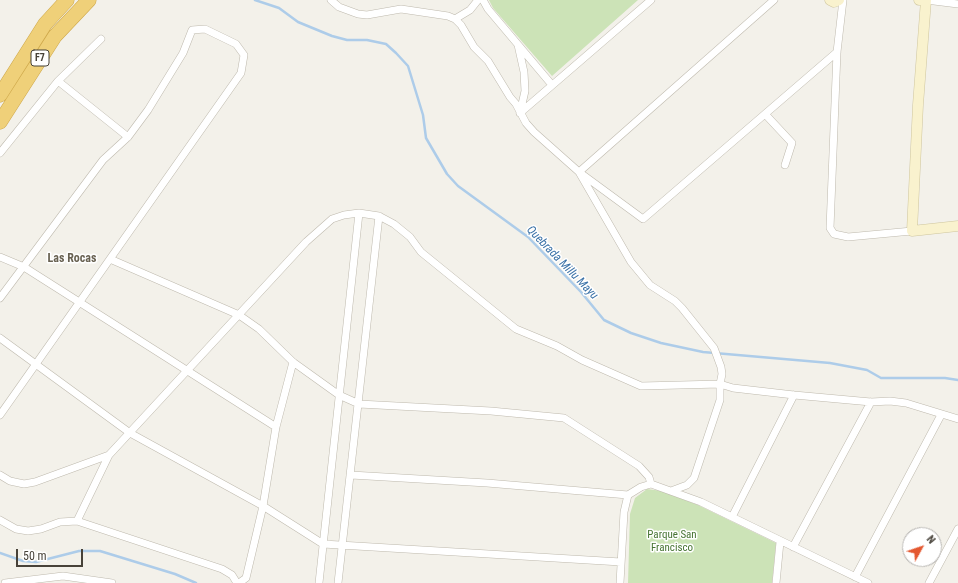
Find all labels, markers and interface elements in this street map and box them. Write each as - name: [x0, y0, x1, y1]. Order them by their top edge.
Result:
- road number: F7: [31, 50, 49, 66]
- water label: Quebrada Millu Mayu: [523, 223, 601, 303]
- district label: Las Rocas: [48, 252, 96, 266]
- north arrow: [902, 527, 942, 567]
- park label: Parque San Francisco: [647, 528, 697, 554]
- text: N: [924, 533, 938, 546]
- scale bar: [18, 541, 85, 567]
- text: 50 m: [23, 549, 47, 563]

